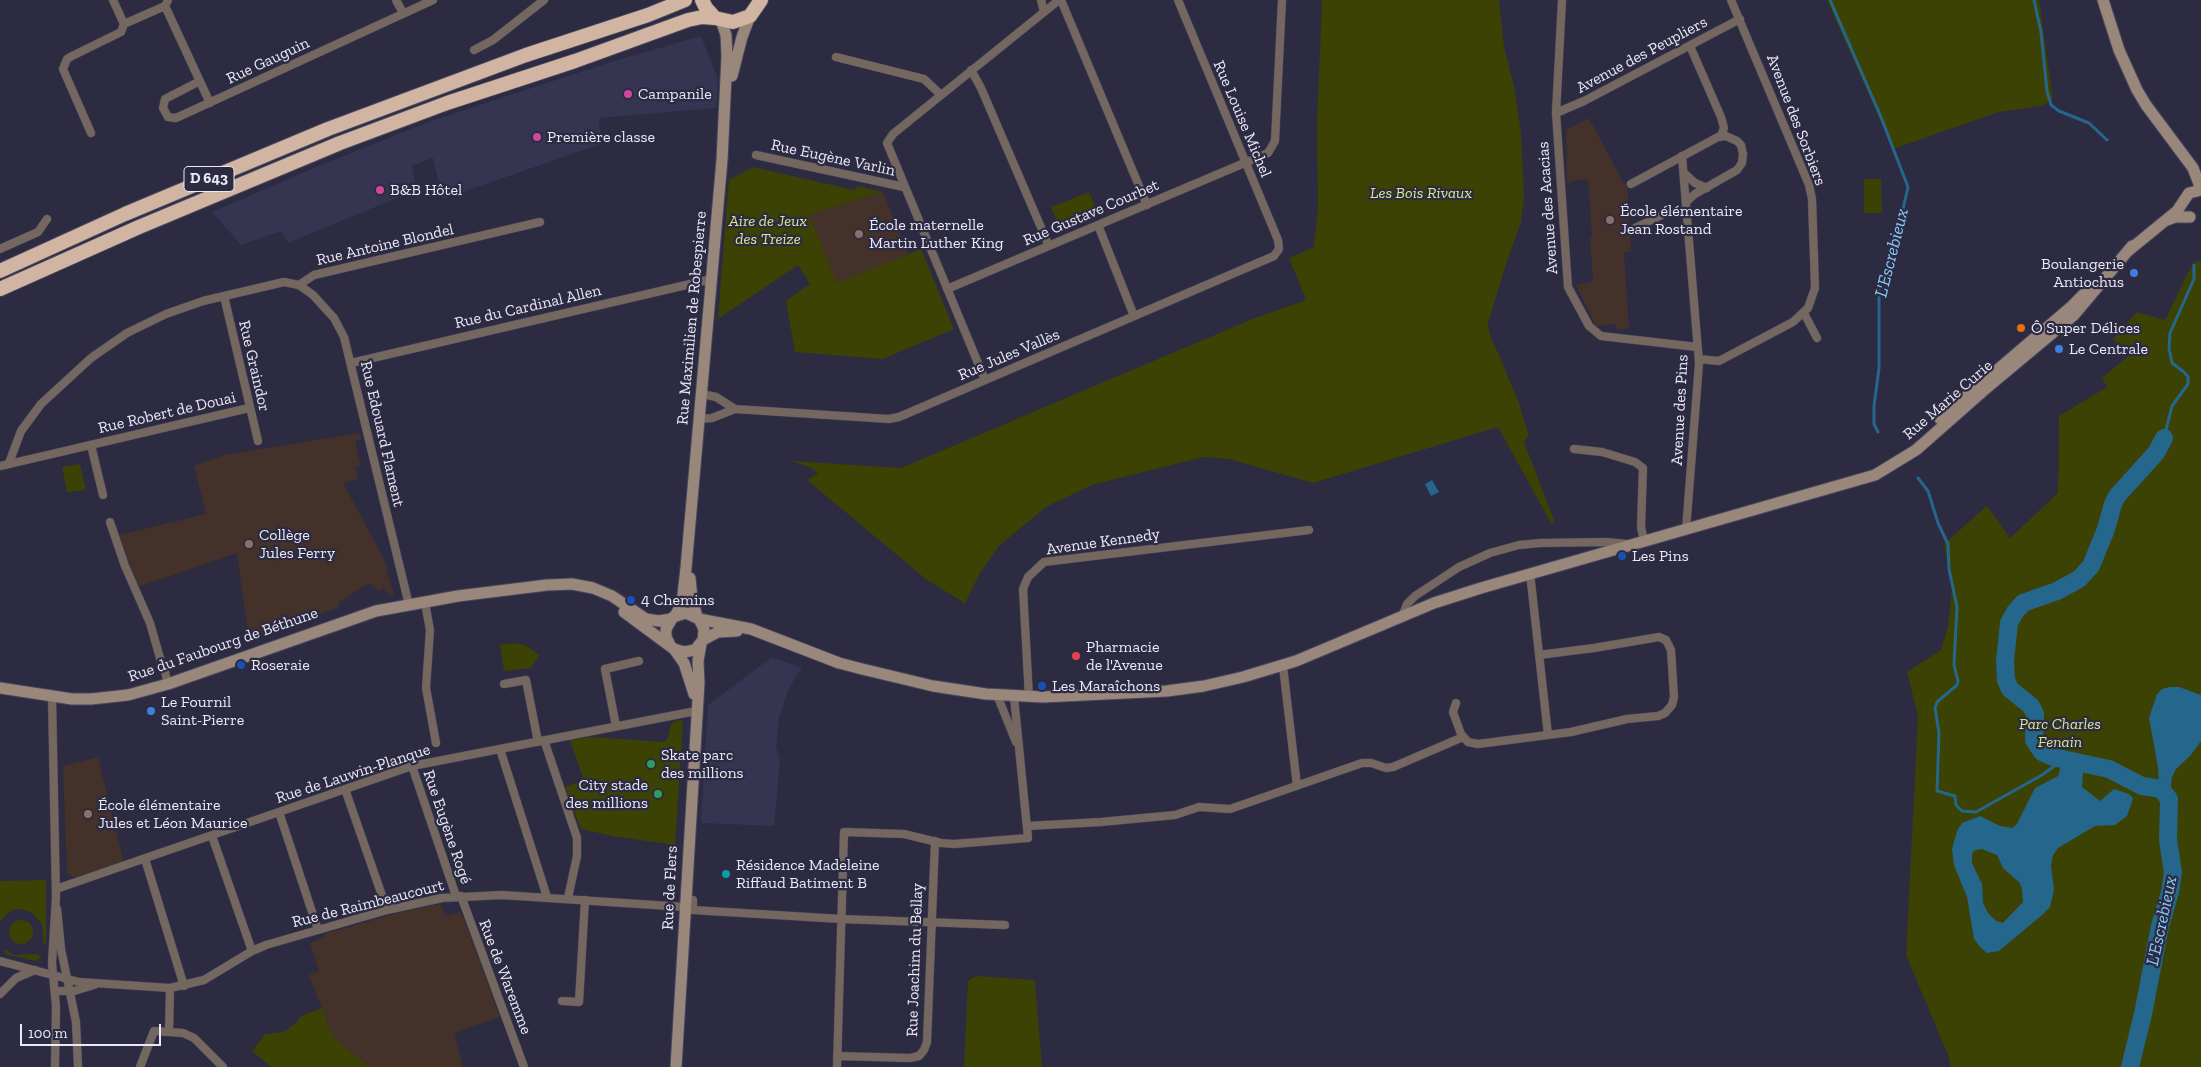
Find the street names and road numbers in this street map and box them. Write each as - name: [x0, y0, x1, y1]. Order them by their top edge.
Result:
- street label: Avenue des Peupliers: [1573, 12, 1711, 98]
- street label: Rue Gauguin: [224, 33, 312, 89]
- street label: Avenue des Sorbiers: [1762, 52, 1830, 188]
- street label: Rue Louise Michel: [1209, 58, 1275, 180]
- street label: Rue Eugène Varlin: [769, 135, 897, 181]
- street label: Avenue des Acacias: [1534, 141, 1562, 275]
- road number: D 643: [184, 166, 234, 192]
- street label: Rue Gustave Courbet: [1020, 176, 1162, 250]
- street label: Rue Maximilien de Robespierre: [673, 210, 711, 426]
- street label: Rue Antoine Blondel: [315, 220, 455, 270]
- street label: Rue du Cardinal Allen: [453, 281, 603, 333]
- street label: Rue Graindor: [234, 319, 274, 413]
- street label: Rue Jules Vallès: [955, 325, 1063, 385]
- street label: Avenue des Pins: [1668, 354, 1692, 466]
- street label: Rue Marie Curie: [1899, 356, 1997, 444]
- street label: Rue Edouard Flament: [356, 359, 408, 509]
- street label: Rue Robert de Douai: [96, 388, 238, 438]
- street label: Avenue Kennedy: [1045, 525, 1161, 559]
- street label: Rue du Faubourg de Béthune: [126, 603, 320, 687]
- street label: Rue de Lauwin-Planque: [273, 740, 433, 808]
- street label: Rue Eugène Rogé: [419, 768, 475, 886]
- street label: Rue de Flers: [658, 845, 682, 931]
- street label: Rue de Raimbeaucourt: [290, 876, 446, 932]
- street label: Rue Joachim du Bellay: [903, 883, 927, 1037]
- street label: Rue de Waremme: [474, 917, 536, 1037]

